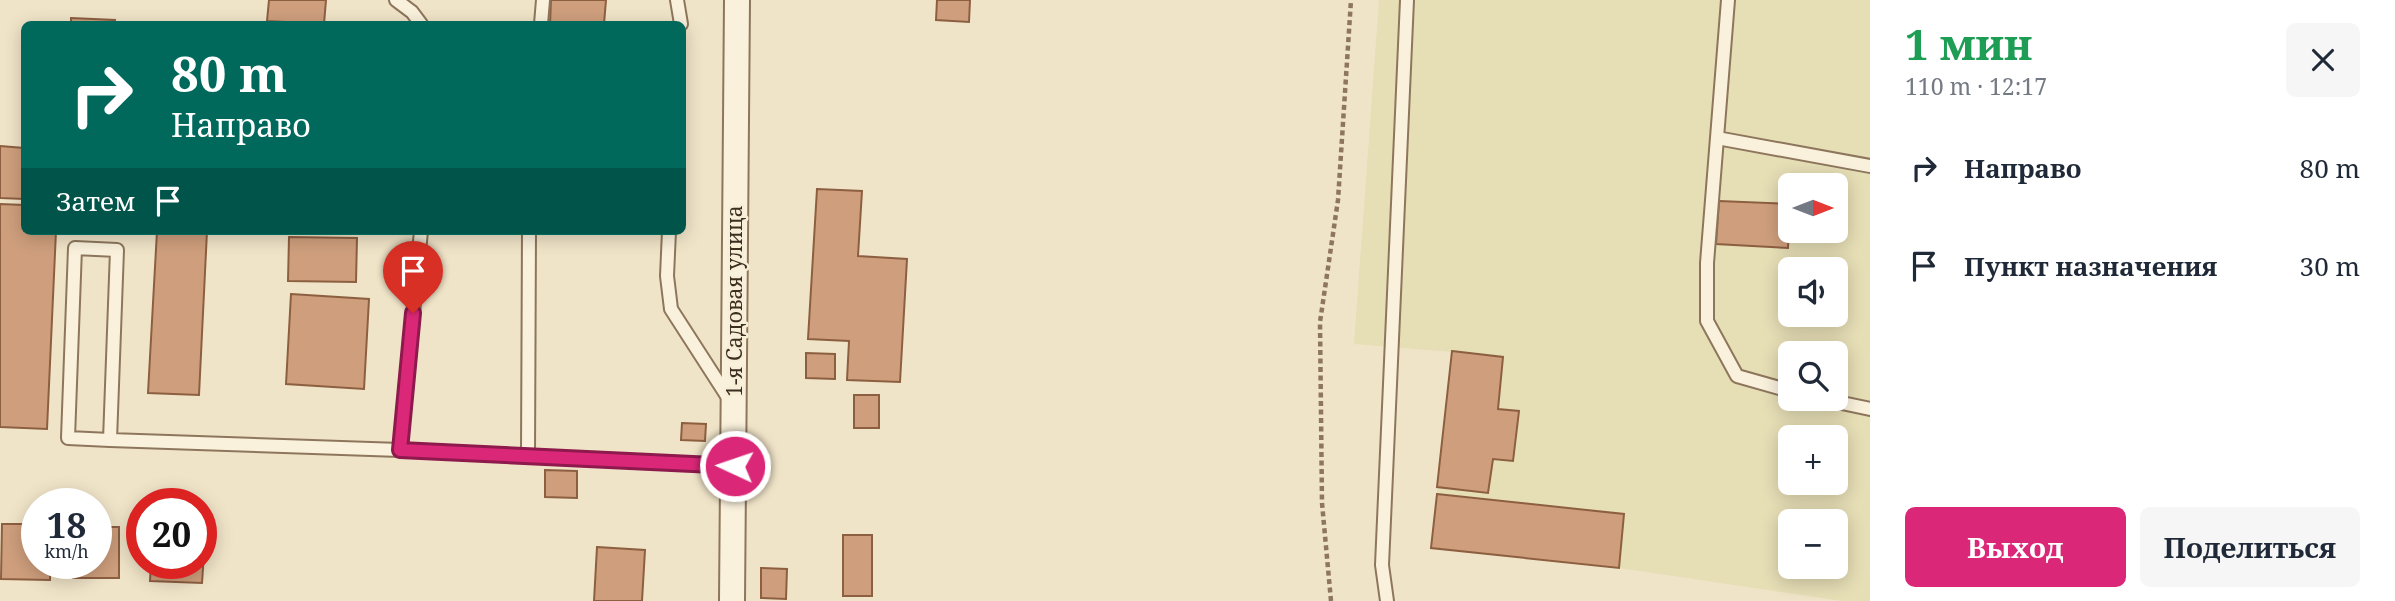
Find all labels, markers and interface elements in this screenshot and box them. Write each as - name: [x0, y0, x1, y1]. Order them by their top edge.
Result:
- text: 1 мин: [1905, 15, 2032, 72]
- button: close: [2286, 23, 2360, 97]
- text: 80 m: [171, 40, 287, 106]
- icon: right: [56, 49, 147, 140]
- text: 110 m · 12:17: [1905, 70, 2047, 102]
- text: Направо: [171, 103, 311, 146]
- icon: right: [1905, 149, 1943, 187]
- text: Направо: [1964, 150, 2082, 186]
- text: 80 m: [2300, 150, 2360, 186]
- north arrow: [1778, 173, 1848, 243]
- map controls: [1778, 173, 1848, 579]
- icon: arrive: [149, 182, 187, 220]
- text: Затем: [56, 183, 135, 219]
- street label: 1-я Садовая улица: [720, 205, 748, 397]
- pin: [383, 241, 443, 313]
- icon: arrive: [1905, 247, 1943, 285]
- text: Пункт назначения: [1964, 248, 2217, 284]
- text: 30 m: [2300, 248, 2360, 284]
- icon: arrive: [394, 252, 432, 290]
- button: sound: [1778, 257, 1848, 327]
- button: search: [1778, 341, 1848, 411]
- button: +: [1778, 425, 1848, 495]
- position arrow: [698, 429, 772, 503]
- speed limit sign: 20: [126, 488, 217, 579]
- text: 18: [47, 501, 86, 548]
- button: Выход: [1905, 507, 2126, 587]
- button: Поделиться: [2140, 507, 2360, 587]
- button: −: [1778, 509, 1848, 579]
- text: km/h: [44, 539, 89, 563]

